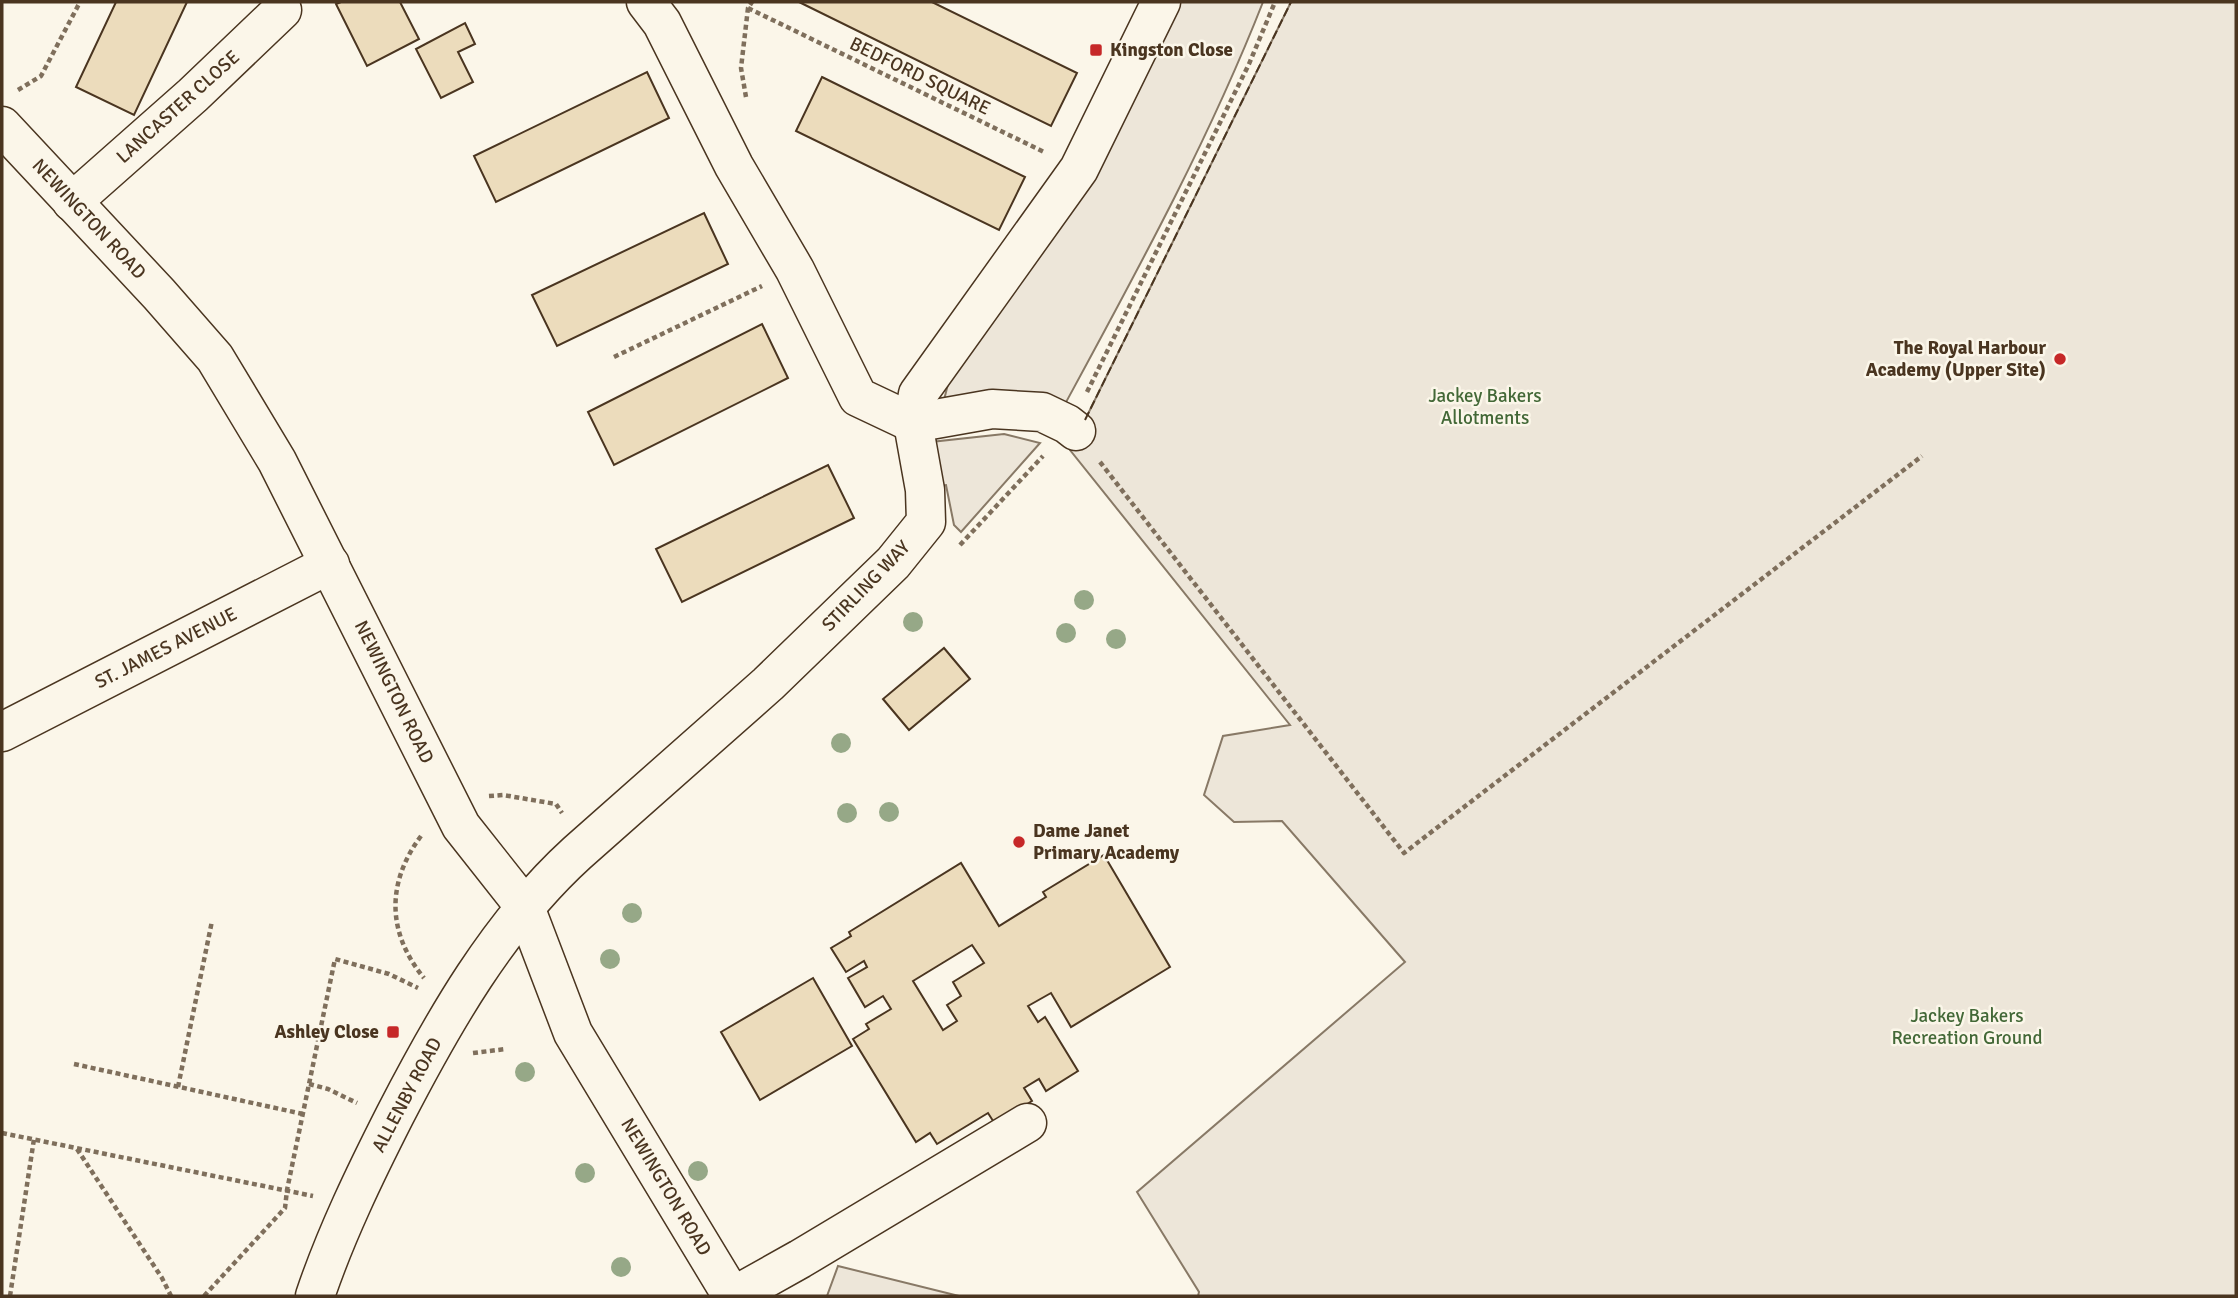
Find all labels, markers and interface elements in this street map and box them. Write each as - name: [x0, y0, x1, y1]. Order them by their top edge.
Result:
- street label: BEDFORD SQUARE: [846, 32, 994, 120]
- place label: Kingston Close: [1110, 38, 1233, 62]
- marker: Kingston Close: [1088, 42, 1104, 58]
- street label: LANCASTER CLOSE: [111, 45, 245, 169]
- street label: NEWINGTON ROAD: [27, 154, 151, 284]
- place label: The Royal Harbour Academy (Upper Site): [1866, 336, 2046, 382]
- marker: The Royal Harbour Academy (Upper Site): [2052, 351, 2068, 367]
- park label: Jackey Bakers Allotments: [1428, 384, 1542, 430]
- street label: STIRLING WAY: [817, 535, 916, 636]
- street label: ST. JAMES AVENUE: [91, 602, 241, 694]
- street label: NEWINGTON ROAD: [349, 617, 439, 767]
- place label: Dame Janet Primary Academy: [1033, 819, 1180, 865]
- marker: Dame Janet Primary Academy: [1011, 834, 1027, 850]
- park label: Jackey Bakers Recreation Ground: [1891, 1004, 2043, 1050]
- place label: Ashley Close: [274, 1020, 379, 1044]
- marker: Ashley Close: [385, 1024, 401, 1040]
- street label: ALLENBY ROAD: [367, 1033, 447, 1157]
- street label: NEWINGTON ROAD: [615, 1114, 717, 1260]

